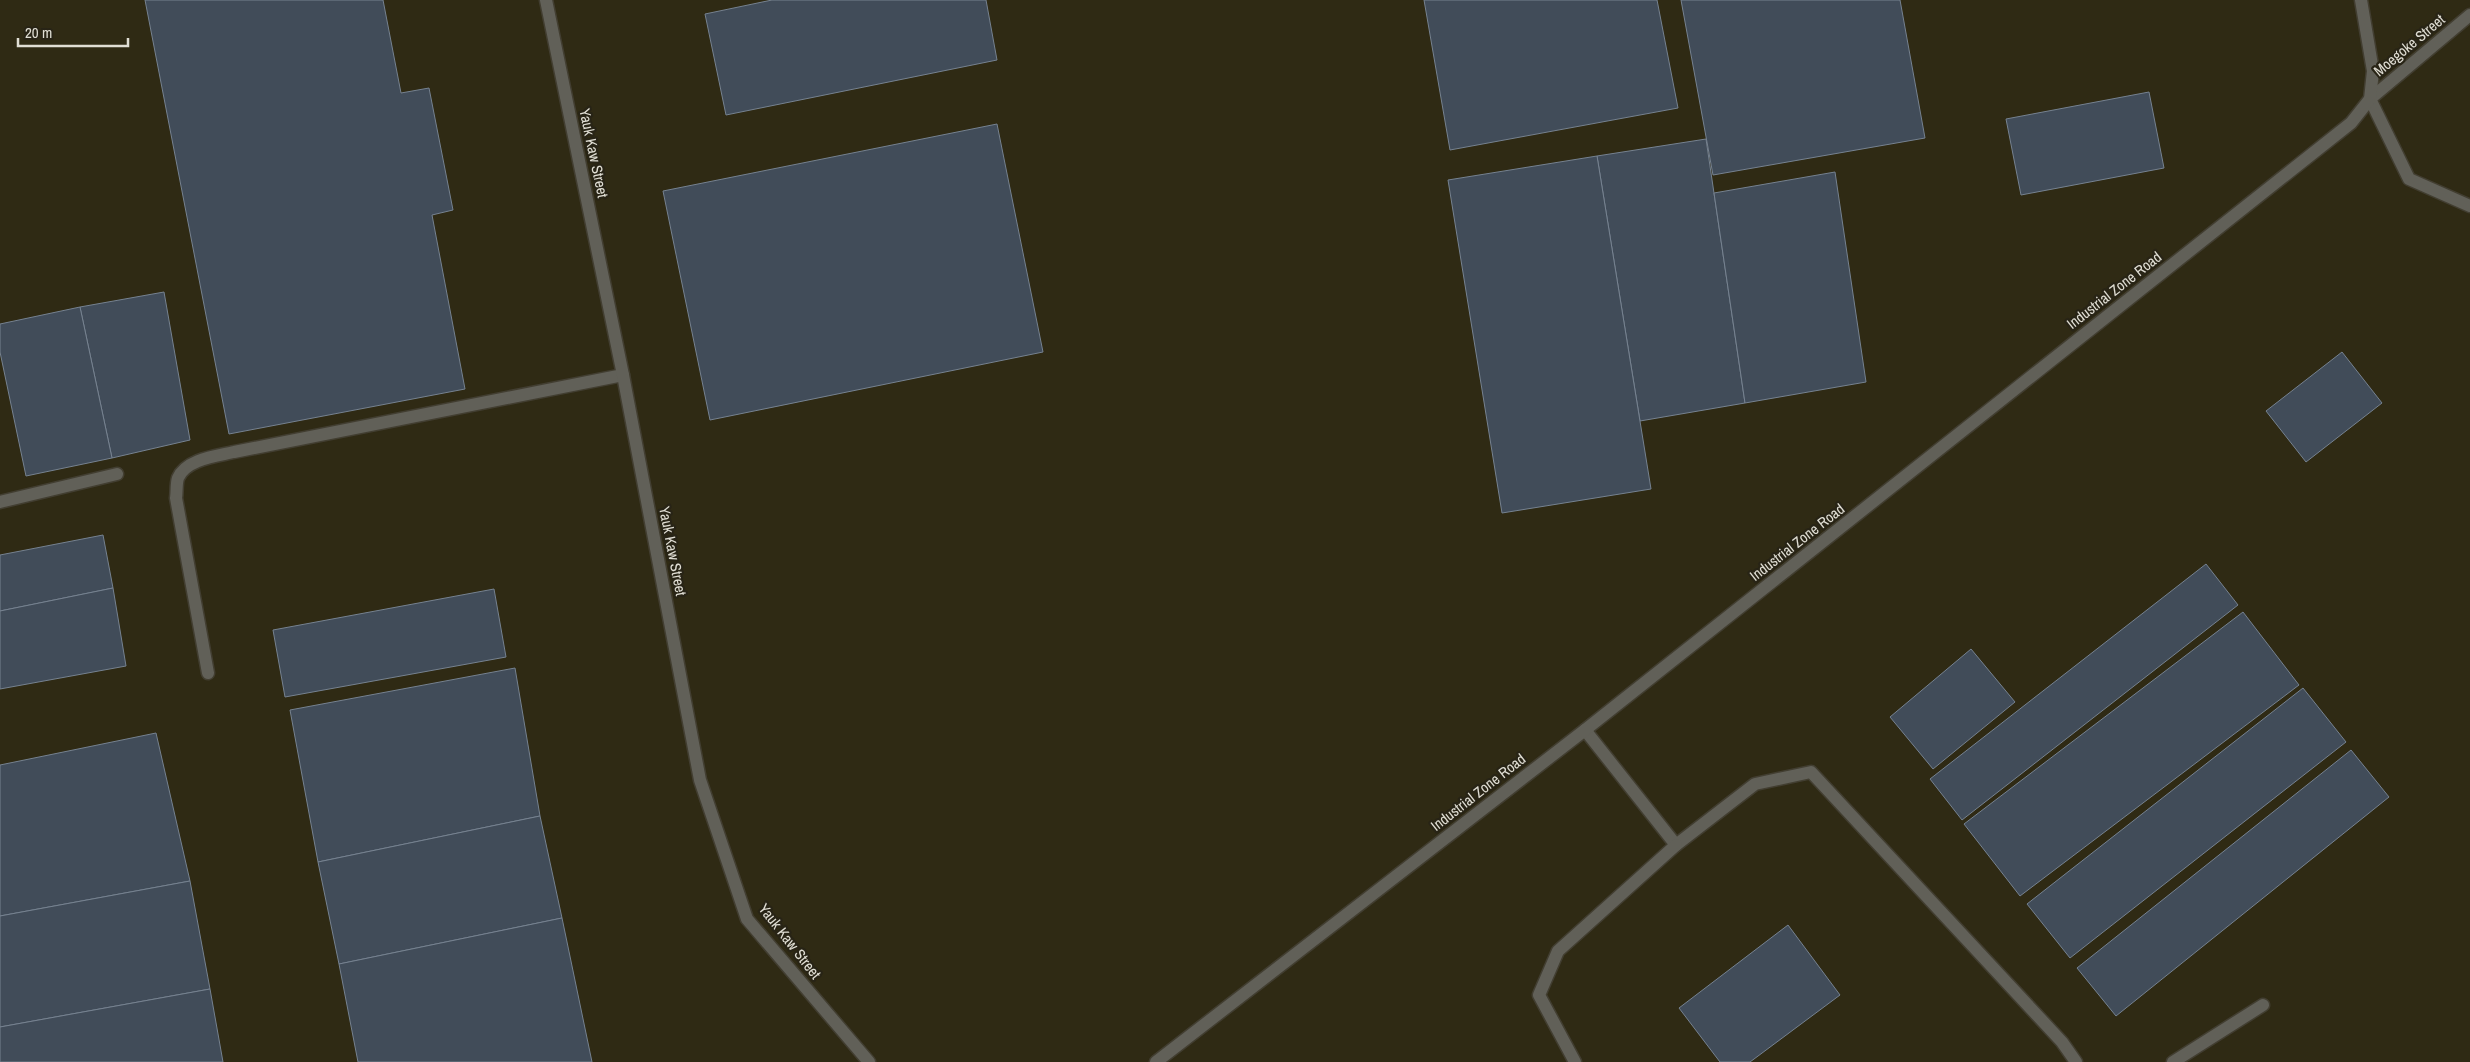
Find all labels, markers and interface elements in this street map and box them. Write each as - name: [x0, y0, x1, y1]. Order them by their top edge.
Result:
- street label: Moegoke Street: [2369, 9, 2449, 81]
- scale bar: [18, 15, 128, 47]
- text: 20 m: [25, 22, 52, 43]
- street label: Yauk Kaw Street: [574, 106, 614, 200]
- street label: Industrial Zone Road: [2062, 246, 2166, 334]
- street label: Industrial Zone Road: [1745, 498, 1849, 586]
- street label: Yauk Kaw Street: [654, 504, 692, 598]
- street label: Industrial Zone Road: [1426, 748, 1530, 836]
- street label: Yauk Kaw Street: [754, 899, 827, 984]

